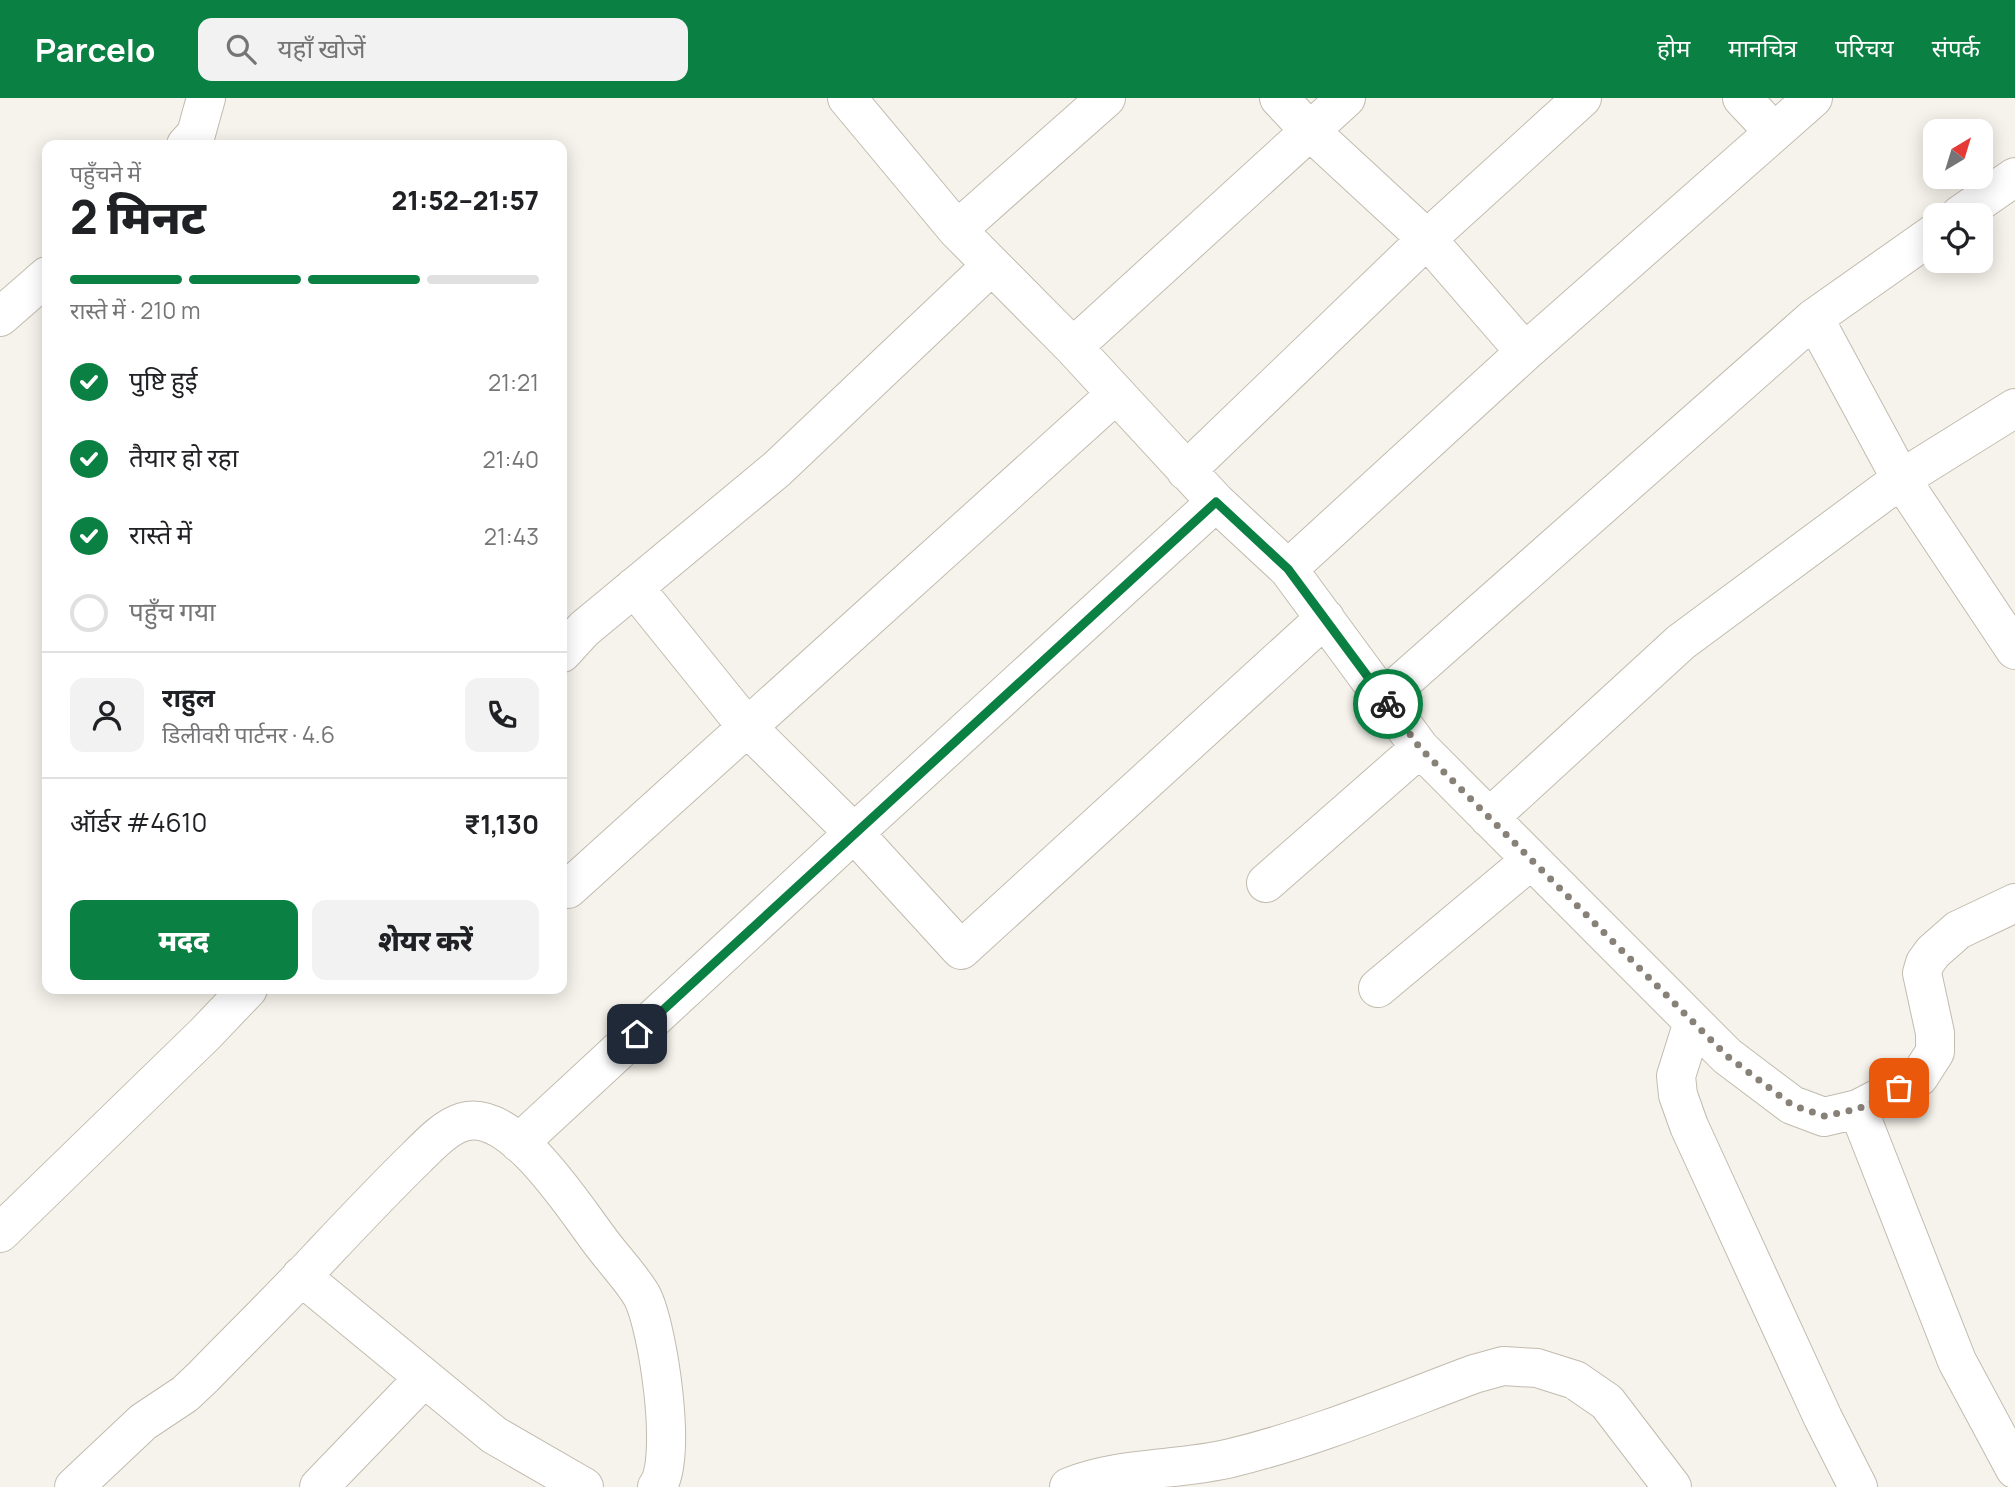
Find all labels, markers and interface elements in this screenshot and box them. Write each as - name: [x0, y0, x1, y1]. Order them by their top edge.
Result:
- search box: [198, 18, 688, 81]
- text: Parcelo: [35, 27, 156, 72]
- icon: search: [222, 30, 260, 68]
- text: यहाँ खोजें: [278, 30, 366, 66]
- text: होम: [1657, 31, 1690, 64]
- text: मानचित्र: [1728, 31, 1797, 64]
- text: परिचय: [1835, 31, 1894, 64]
- text: संपर्क: [1932, 31, 1980, 64]
- north arrow: [1923, 119, 1993, 189]
- map controls: [1923, 119, 1993, 273]
- text: पहुँचने में: [70, 157, 141, 189]
- text: 21:52–21:57: [392, 182, 539, 218]
- text: 2 मिनट: [70, 185, 206, 248]
- button: locate: [1923, 203, 1993, 273]
- text: रास्ते में · 210 m: [70, 294, 200, 326]
- text: पुष्टि हुई: [129, 362, 197, 398]
- icon: check: [70, 363, 108, 401]
- text: 21:21: [488, 366, 539, 398]
- text: तैयार हो रहा: [129, 439, 238, 475]
- icon: check: [70, 440, 108, 478]
- text: 21:40: [482, 443, 539, 475]
- text: रास्ते में: [129, 516, 192, 552]
- icon: check: [70, 517, 108, 555]
- text: 21:43: [484, 520, 539, 552]
- text: पहुँच गया: [129, 593, 216, 629]
- courier: [1353, 669, 1423, 739]
- button: person: [70, 678, 144, 752]
- button: phone: [465, 678, 539, 752]
- text: राहुल: [162, 679, 215, 715]
- icon: bike: [1369, 685, 1407, 723]
- text: डिलीवरी पार्टनर · 4.6: [162, 718, 335, 750]
- text: ऑर्डर #4610: [70, 804, 207, 840]
- text: ₹1,130: [464, 806, 539, 842]
- button: मदद: [70, 900, 298, 980]
- button: शेयर करें: [312, 900, 539, 980]
- pin: [607, 1004, 667, 1064]
- icon: home: [618, 1015, 656, 1053]
- pin: [1869, 1058, 1929, 1118]
- icon: bag: [1880, 1069, 1918, 1107]

